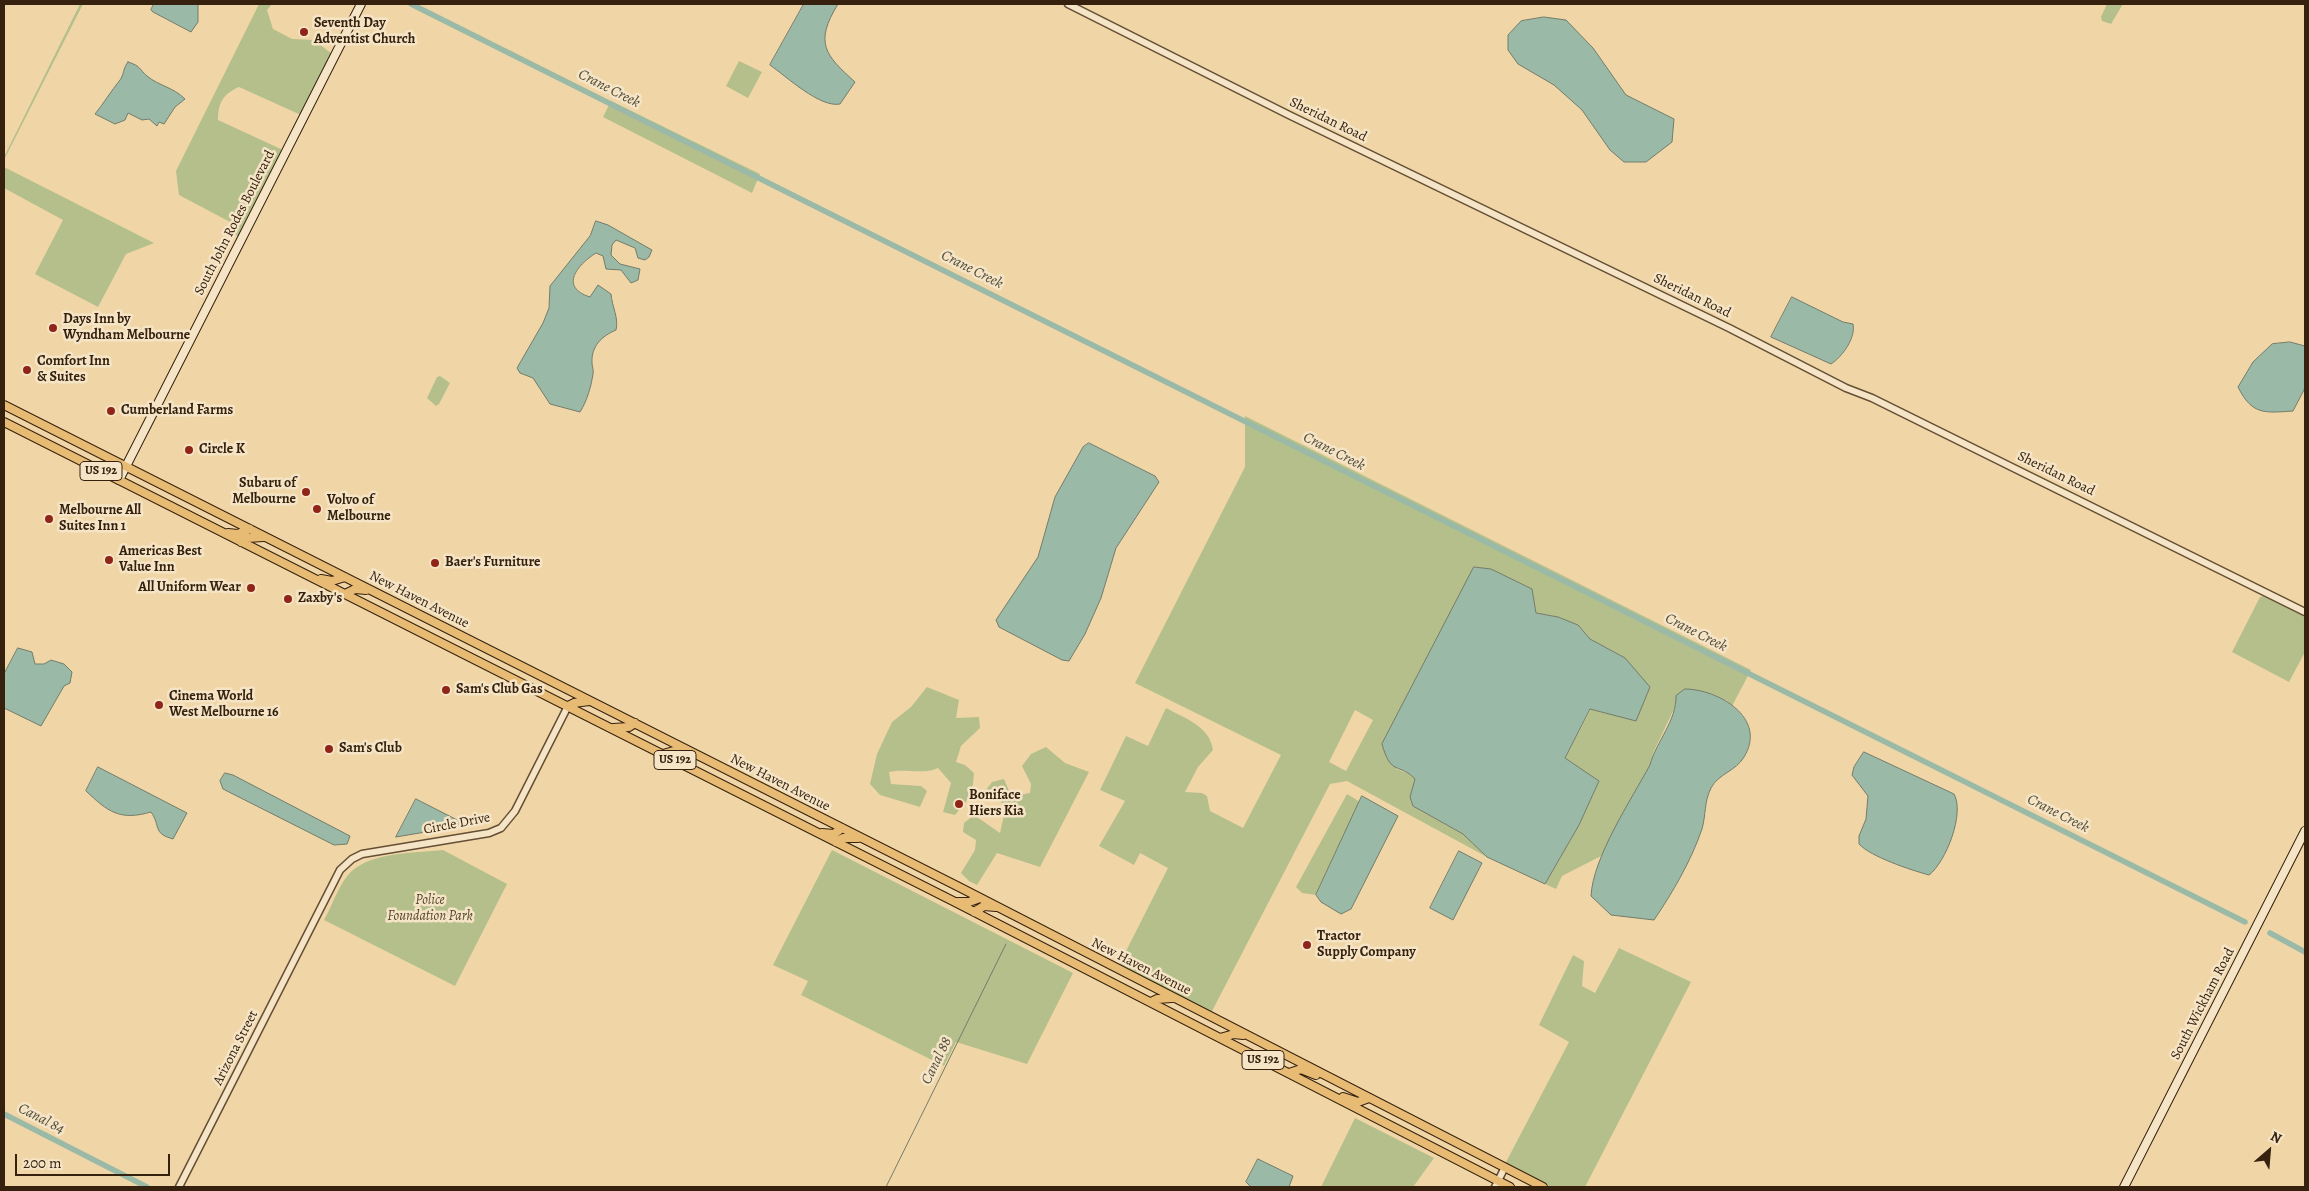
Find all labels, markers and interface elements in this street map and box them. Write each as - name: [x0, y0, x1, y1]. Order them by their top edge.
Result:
- place label: Seventh Day Adventist Church: [314, 16, 415, 48]
- marker: Seventh Day Adventist Church: [298, 26, 310, 38]
- water label: Crane Creek: [575, 66, 643, 112]
- street label: Sheridan Road: [1287, 94, 1369, 146]
- street label: South John Rodes Boulevard: [191, 148, 279, 298]
- water label: Crane Creek: [938, 247, 1006, 293]
- street label: Sheridan Road: [1651, 270, 1733, 322]
- place label: Days Inn by Wyndham Melbourne: [63, 312, 190, 344]
- marker: Days Inn by Wyndham Melbourne: [47, 322, 59, 334]
- place label: Comfort Inn & Suites: [37, 354, 110, 387]
- marker: Comfort Inn & Suites: [21, 364, 33, 376]
- place label: Cumberland Farms: [121, 403, 233, 419]
- marker: Cumberland Farms: [105, 405, 117, 417]
- water label: Crane Creek: [1300, 429, 1368, 475]
- place label: Circle K: [199, 442, 245, 458]
- marker: Circle K: [183, 444, 195, 456]
- street label: Sheridan Road: [2015, 448, 2097, 500]
- road number: US 192: [80, 462, 122, 481]
- place label: Subaru of Melbourne: [232, 476, 296, 508]
- marker: Subaru of Melbourne: [300, 486, 312, 498]
- place label: Volvo of Melbourne: [327, 493, 391, 526]
- place label: Melbourne All Suites Inn 1: [59, 503, 141, 536]
- marker: Volvo of Melbourne: [311, 503, 323, 515]
- marker: Melbourne All Suites Inn 1: [43, 513, 55, 525]
- place label: Americas Best Value Inn: [119, 544, 202, 576]
- marker: Americas Best Value Inn: [103, 554, 115, 566]
- place label: Baer's Furniture: [445, 555, 541, 571]
- marker: Baer's Furniture: [429, 557, 441, 569]
- street label: New Haven Avenue: [366, 568, 472, 632]
- place label: All Uniform Wear: [138, 580, 241, 596]
- marker: All Uniform Wear: [245, 582, 257, 594]
- place label: Zaxby's: [298, 591, 342, 607]
- marker: Zaxby's: [282, 593, 294, 605]
- water label: Crane Creek: [1662, 610, 1730, 656]
- place label: Sam's Club Gas: [456, 682, 543, 698]
- marker: Sam's Club Gas: [440, 684, 452, 696]
- place label: Cinema World West Melbourne 16: [169, 689, 279, 722]
- marker: Cinema World West Melbourne 16: [153, 699, 165, 711]
- place label: Sam's Club: [339, 741, 402, 757]
- marker: Sam's Club: [323, 743, 335, 755]
- road number: US 192: [654, 750, 696, 770]
- street label: New Haven Avenue: [727, 751, 833, 815]
- place label: Boniface Hiers Kia: [969, 788, 1024, 820]
- water label: Crane Creek: [2024, 791, 2092, 837]
- marker: Boniface Hiers Kia: [953, 798, 965, 810]
- street label: Circle Drive: [422, 809, 492, 839]
- park label: Police Foundation Park: [387, 893, 473, 926]
- place label: Tractor Supply Company: [1317, 929, 1416, 962]
- street label: New Haven Avenue: [1088, 935, 1194, 999]
- marker: Tractor Supply Company: [1301, 939, 1313, 951]
- street label: South Wickham Road: [2167, 945, 2239, 1063]
- street label: Arizona Street: [210, 1008, 262, 1088]
- water label: Canal 88: [918, 1034, 956, 1088]
- road number: US 192: [1242, 1050, 1284, 1070]
- water label: Canal 84: [15, 1100, 67, 1138]
- north arrow: [2244, 1126, 2294, 1176]
- text: N: [2267, 1126, 2285, 1148]
- scale bar: [18, 1144, 172, 1176]
- text: 200 m: [23, 1153, 62, 1173]

